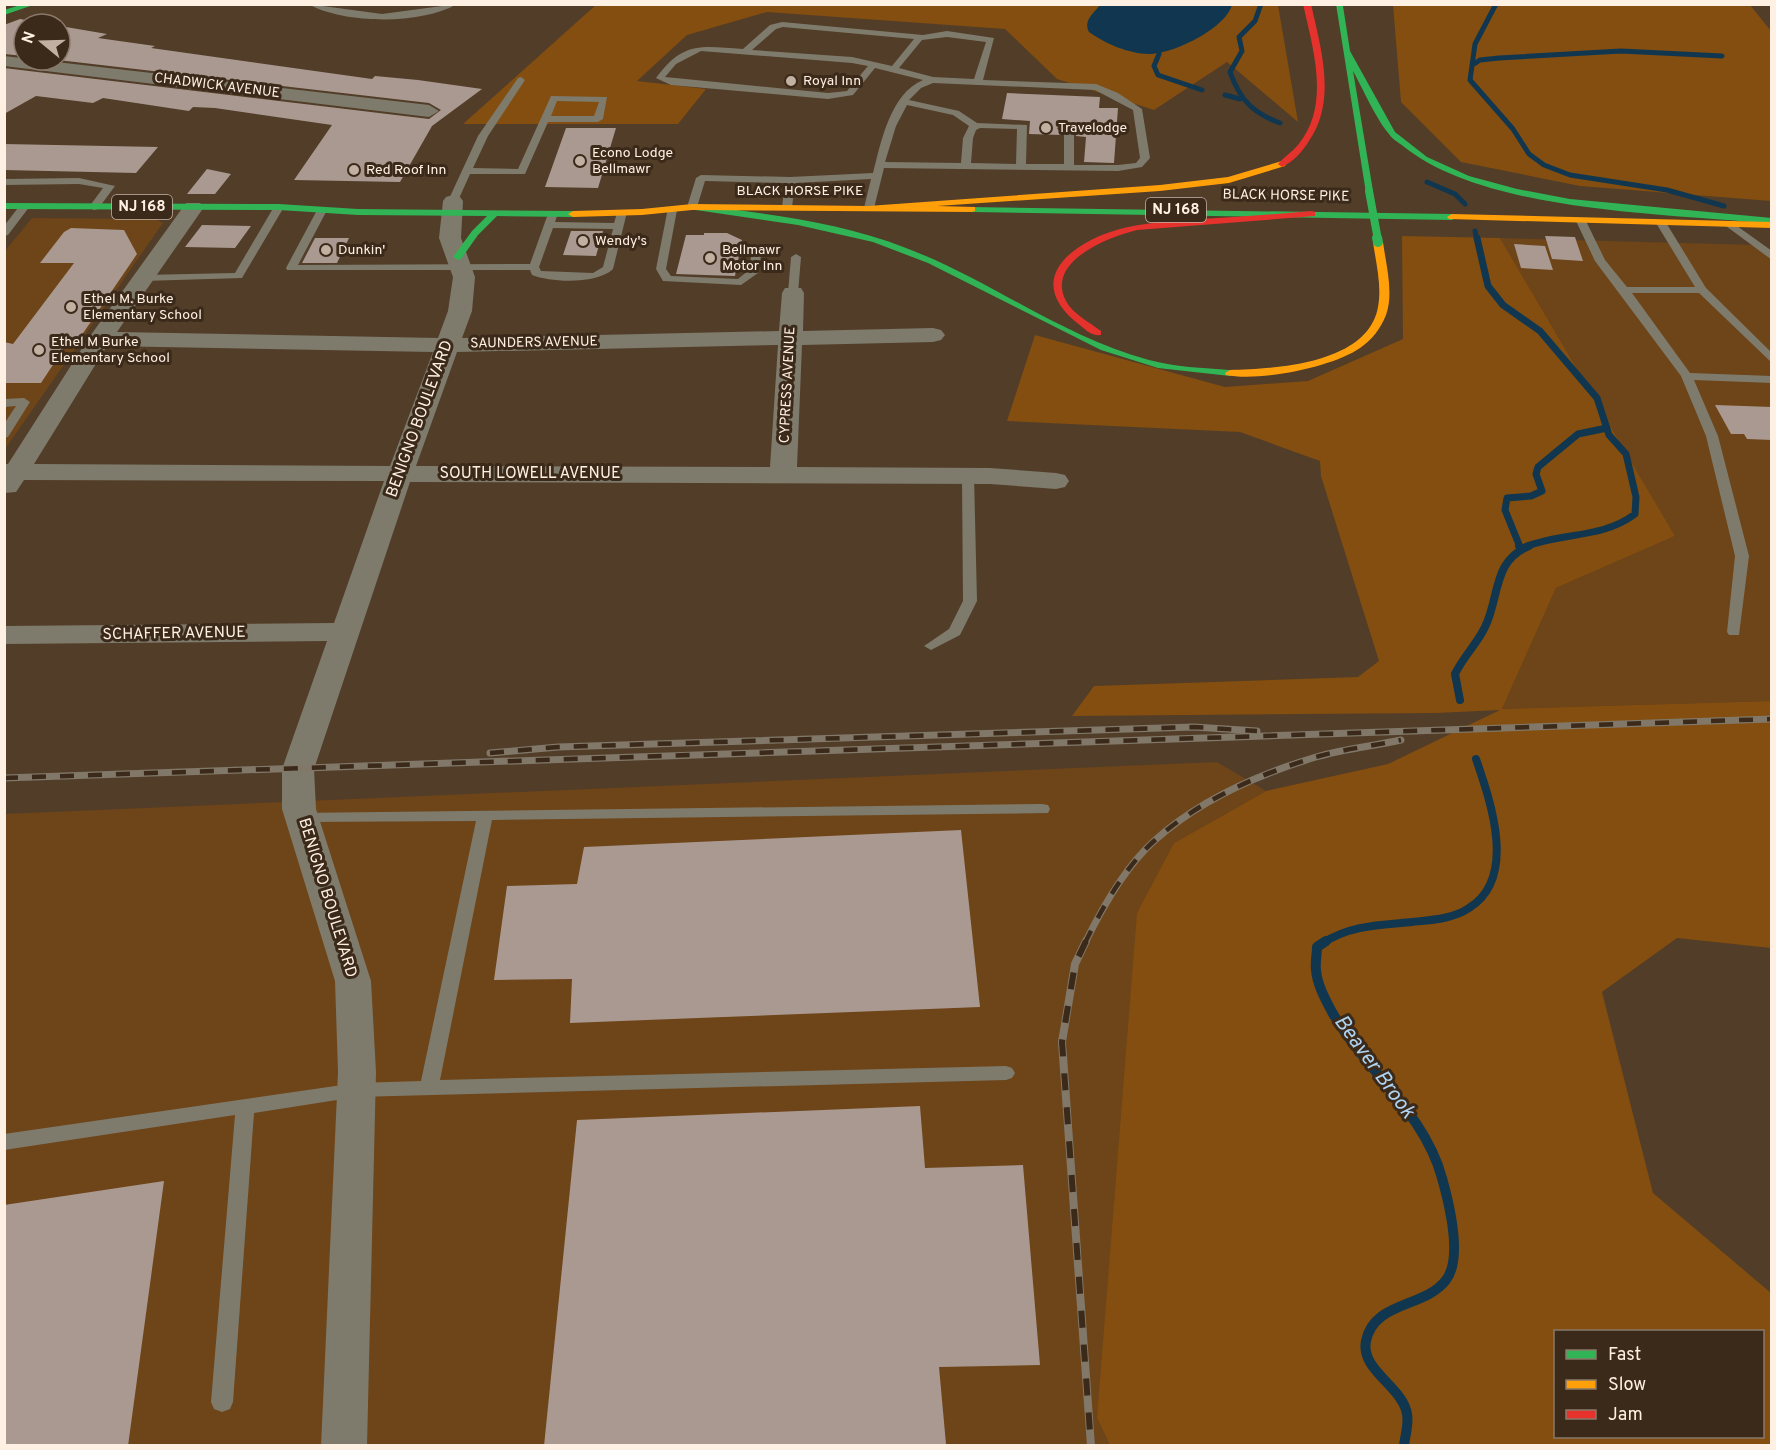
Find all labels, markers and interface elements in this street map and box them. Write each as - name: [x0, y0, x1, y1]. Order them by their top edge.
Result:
- north arrow: [12, 12, 72, 72]
- text: N: [18, 29, 41, 46]
- street label: CHADWICK AVENUE: [153, 70, 281, 102]
- place label: Royal Inn: [803, 73, 861, 90]
- marker: Royal Inn: [784, 74, 798, 88]
- place label: Travelodge: [1058, 120, 1127, 137]
- marker: Travelodge: [1039, 121, 1053, 135]
- place label: Econo Lodge Bellmawr: [592, 145, 673, 178]
- marker: Econo Lodge Bellmawr: [573, 154, 587, 168]
- place label: Red Roof Inn: [366, 162, 446, 179]
- marker: Red Roof Inn: [347, 163, 361, 177]
- street label: BLACK HORSE PIKE: [737, 183, 863, 200]
- street label: BLACK HORSE PIKE: [1222, 186, 1350, 206]
- road number: NJ 168: [112, 195, 172, 219]
- road number: NJ 168: [1146, 198, 1206, 222]
- place label: Wendy's: [595, 233, 647, 250]
- marker: Wendy's: [576, 234, 590, 248]
- place label: Dunkin': [338, 242, 385, 259]
- place label: Bellmawr Motor Inn: [722, 242, 782, 275]
- marker: Dunkin': [319, 243, 333, 257]
- marker: Bellmawr Motor Inn: [703, 251, 717, 265]
- place label: Ethel M. Burke Elementary School: [83, 291, 202, 324]
- marker: Ethel M. Burke Elementary School: [64, 300, 78, 314]
- street label: CYPRESS AVENUE: [776, 326, 800, 444]
- street label: SAUNDERS AVENUE: [470, 333, 598, 353]
- place label: Ethel M Burke Elementary School: [51, 334, 170, 367]
- street label: BENIGNO BOULEVARD: [382, 338, 458, 500]
- marker: Ethel M Burke Elementary School: [32, 343, 46, 357]
- street label: SOUTH LOWELL AVENUE: [439, 464, 621, 484]
- street label: SCHAFFER AVENUE: [102, 623, 246, 645]
- street label: BENIGNO BOULEVARD: [293, 816, 361, 980]
- water label: Beaver Brook: [1327, 1010, 1421, 1125]
- legend: [1554, 1330, 1764, 1438]
- text: Fast: [1608, 1344, 1641, 1367]
- text: Slow: [1608, 1374, 1646, 1397]
- text: Jam: [1608, 1404, 1643, 1427]

